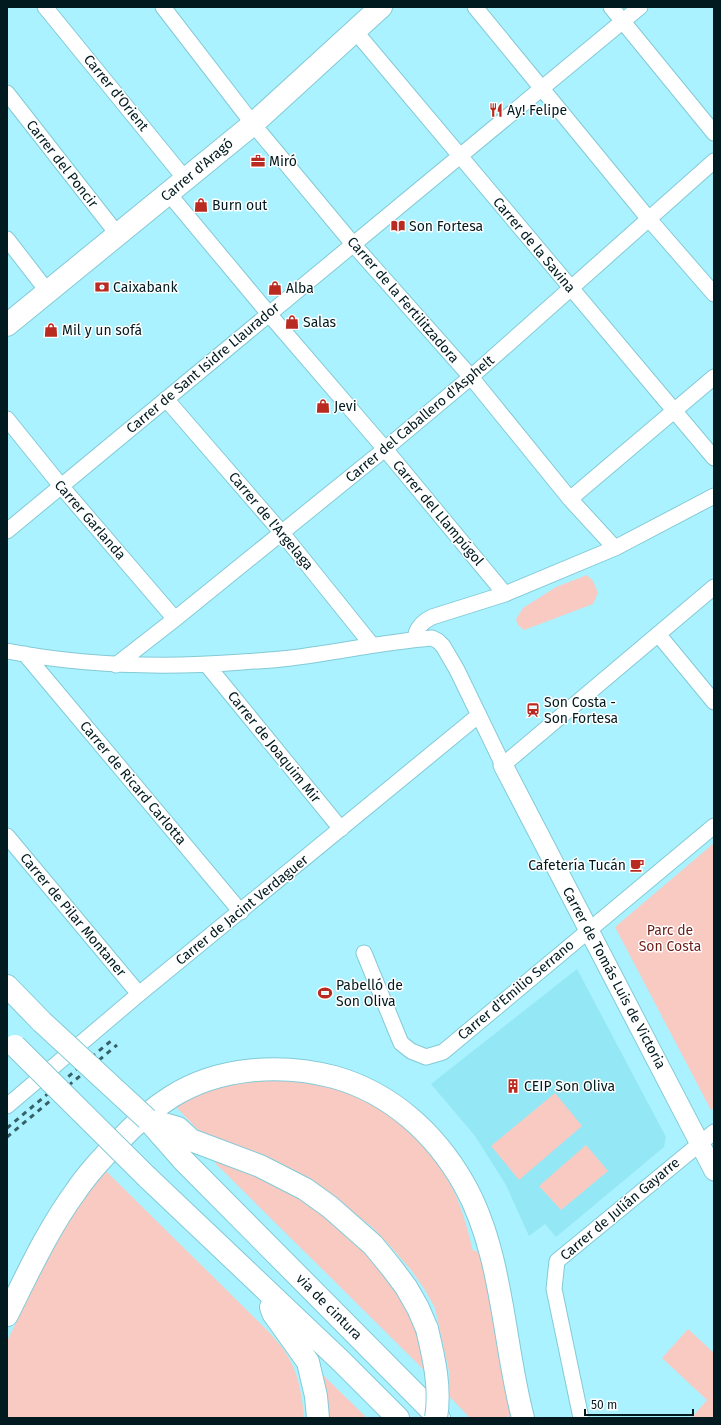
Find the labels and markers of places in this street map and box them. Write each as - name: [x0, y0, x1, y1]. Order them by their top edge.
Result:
- restaurant icon: Ay! Felipe: [488, 102, 504, 118]
- place label: Ay! Felipe: [507, 102, 567, 119]
- office icon: Miró: [250, 153, 266, 169]
- place label: Miró: [269, 153, 297, 170]
- shop icon: Burn out: [193, 197, 209, 213]
- place label: Burn out: [212, 197, 268, 214]
- library icon: Son Fortesa: [390, 218, 406, 234]
- place label: Son Fortesa: [409, 218, 483, 235]
- bank icon: Caixabank: [94, 279, 110, 295]
- place label: Caixabank: [113, 279, 178, 296]
- shop icon: Alba: [267, 280, 283, 296]
- place label: Alba: [286, 280, 314, 297]
- shop icon: Salas: [284, 314, 300, 330]
- place label: Salas: [303, 314, 337, 331]
- shop icon: Mil y un sofá: [43, 322, 59, 338]
- place label: Mil y un sofá: [62, 322, 142, 339]
- shop icon: Jevi: [315, 398, 331, 414]
- place label: Jevi: [334, 398, 357, 415]
- place label: Son Costa - Son Fortesa: [544, 694, 618, 727]
- station icon: Son Costa - Son Fortesa: [525, 702, 541, 718]
- place label: Cafetería Tucán: [528, 857, 626, 874]
- cafe icon: Cafetería Tucán: [629, 857, 645, 873]
- place label: Pabelló de Son Oliva: [336, 977, 403, 1010]
- sports icon: Pabelló de Son Oliva: [317, 985, 333, 1001]
- building icon: CEIP Son Oliva: [505, 1078, 521, 1094]
- place label: CEIP Son Oliva: [524, 1078, 615, 1095]

